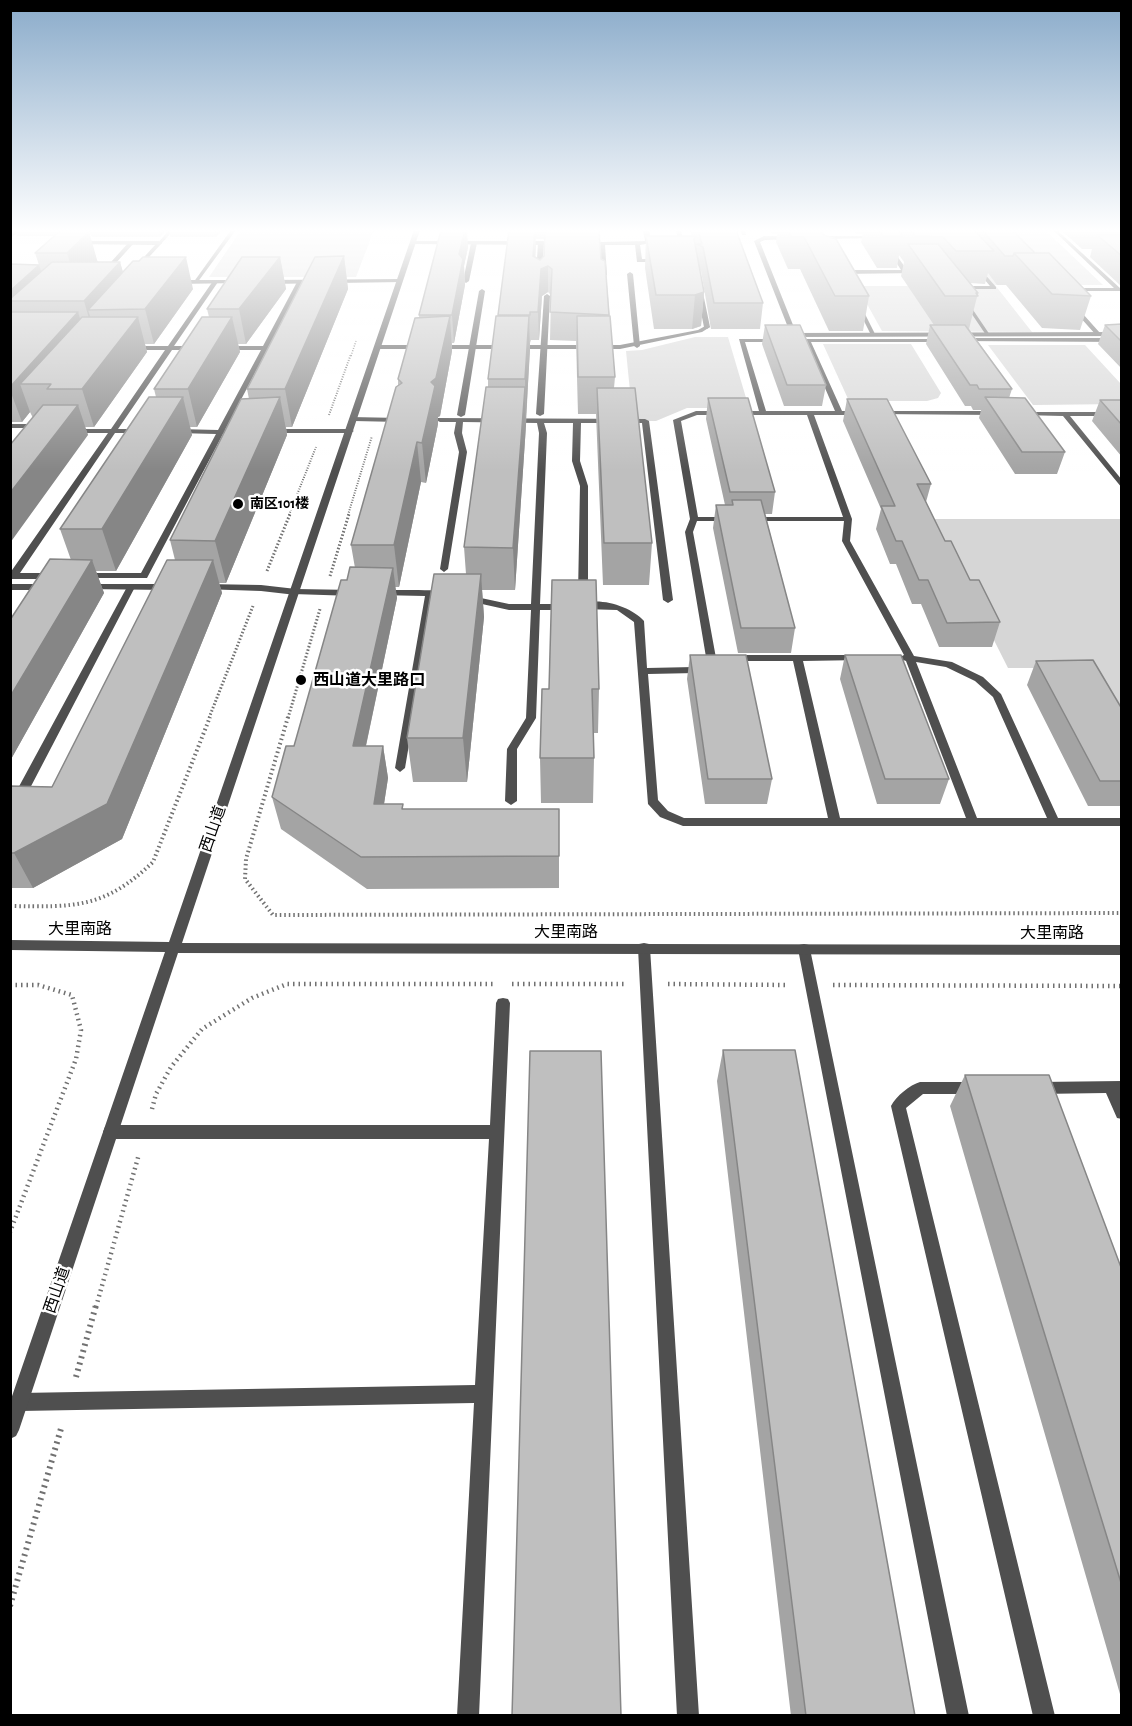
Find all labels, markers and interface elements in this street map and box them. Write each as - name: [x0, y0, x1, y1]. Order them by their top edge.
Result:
- place label: 南区101楼: [250, 496, 309, 512]
- marker: 南区101楼: [231, 497, 245, 511]
- place label: 西山道大里路口: [313, 670, 425, 690]
- marker: 西山道大里路口: [294, 673, 308, 687]
- street label: 西山道: [196, 803, 230, 855]
- street label: 大里南路: [48, 919, 112, 939]
- street label: 大里南路: [534, 922, 598, 942]
- street label: 大里南路: [1020, 923, 1084, 943]
- street label: 西山道: [40, 1264, 74, 1316]

